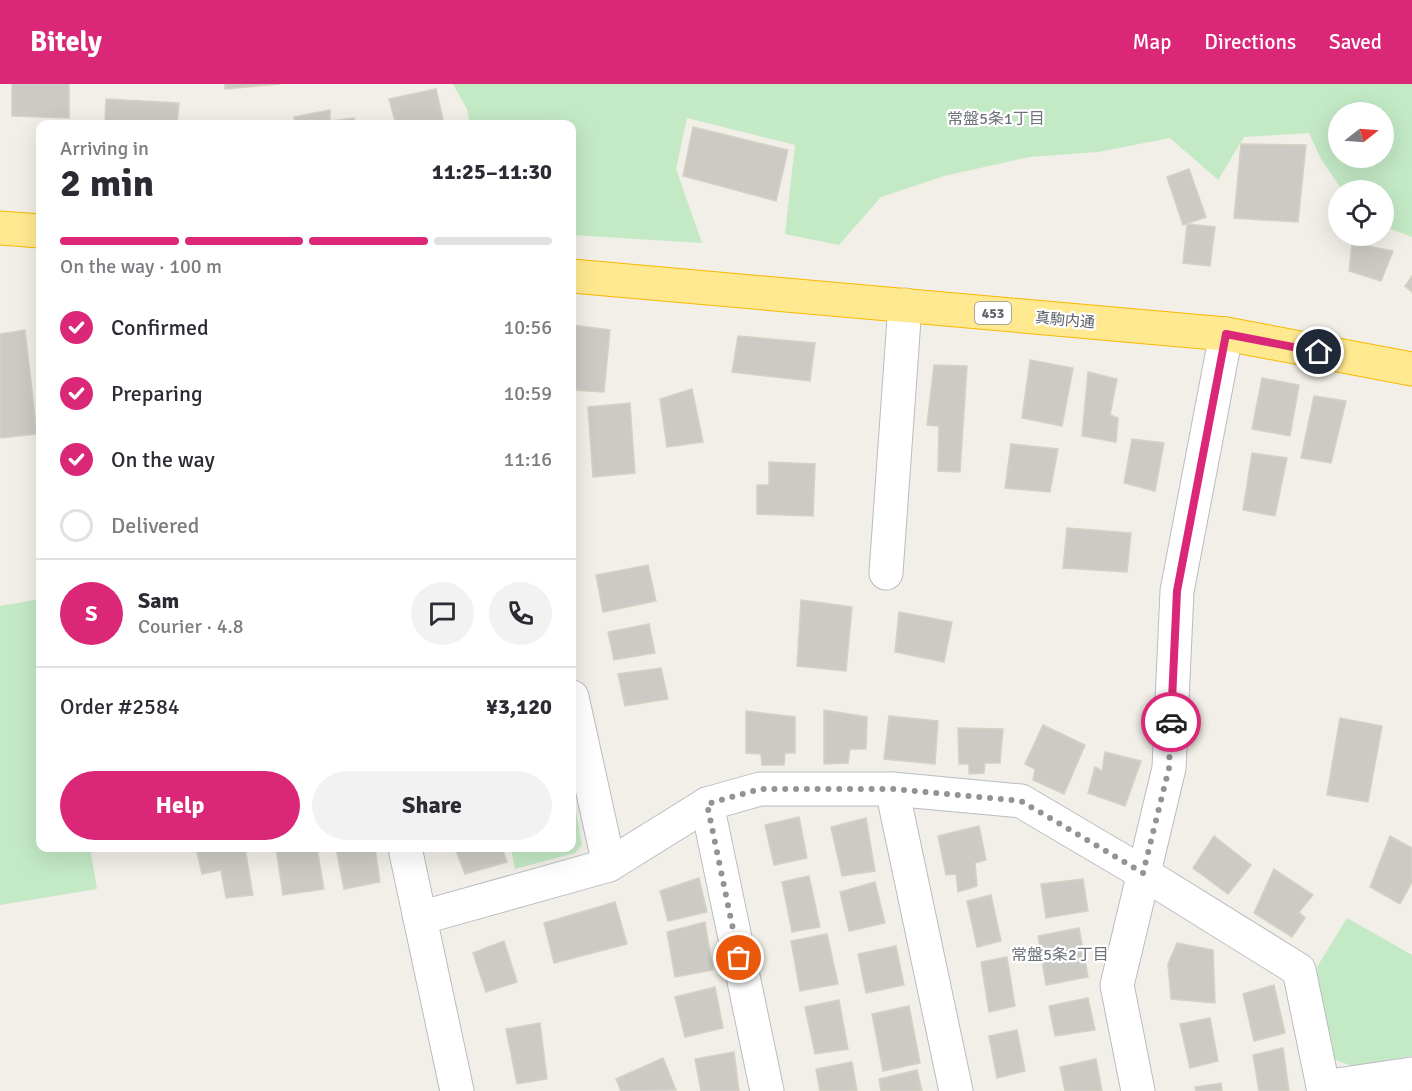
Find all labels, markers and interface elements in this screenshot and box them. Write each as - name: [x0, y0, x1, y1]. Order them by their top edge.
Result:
- text: Bitely: [30, 25, 102, 59]
- text: Map: [1133, 29, 1171, 55]
- text: Directions: [1204, 29, 1296, 55]
- text: Saved: [1329, 29, 1382, 55]
- north arrow: [1328, 102, 1394, 168]
- map controls: [1328, 102, 1394, 246]
- district label: 常盤5条1丁目: [947, 109, 1045, 129]
- text: Arriving in: [60, 136, 149, 161]
- text: 11:25–11:30: [432, 158, 552, 185]
- text: 2 min: [60, 159, 154, 207]
- button: locate: [1328, 180, 1394, 246]
- text: On the way · 100 m: [60, 254, 222, 279]
- road number: 453: [975, 302, 1011, 324]
- street label: 真駒内通: [1034, 308, 1096, 332]
- icon: check: [60, 311, 93, 344]
- text: Confirmed: [111, 314, 209, 341]
- text: 10:56: [503, 315, 552, 340]
- pin: [1293, 326, 1344, 377]
- icon: home: [1302, 335, 1335, 368]
- icon: check: [60, 377, 93, 410]
- text: Preparing: [111, 380, 203, 407]
- text: 10:59: [503, 381, 552, 406]
- icon: check: [60, 443, 93, 476]
- text: On the way: [111, 446, 215, 473]
- text: 11:16: [503, 447, 552, 472]
- text: Delivered: [111, 512, 199, 539]
- button: chat: [411, 582, 474, 645]
- button: phone: [489, 582, 552, 645]
- text: Sam: [138, 587, 179, 614]
- text: S: [85, 600, 98, 627]
- text: Courier · 4.8: [138, 614, 244, 639]
- courier: [1141, 692, 1201, 752]
- text: Order #2584: [60, 693, 180, 720]
- text: ¥3,120: [486, 693, 552, 720]
- icon: car: [1155, 706, 1188, 739]
- button: Help: [60, 771, 300, 840]
- button: Share: [312, 771, 552, 840]
- pin: [713, 932, 764, 983]
- icon: bag: [722, 941, 755, 974]
- district label: 常盤5条2丁目: [1011, 945, 1109, 965]

